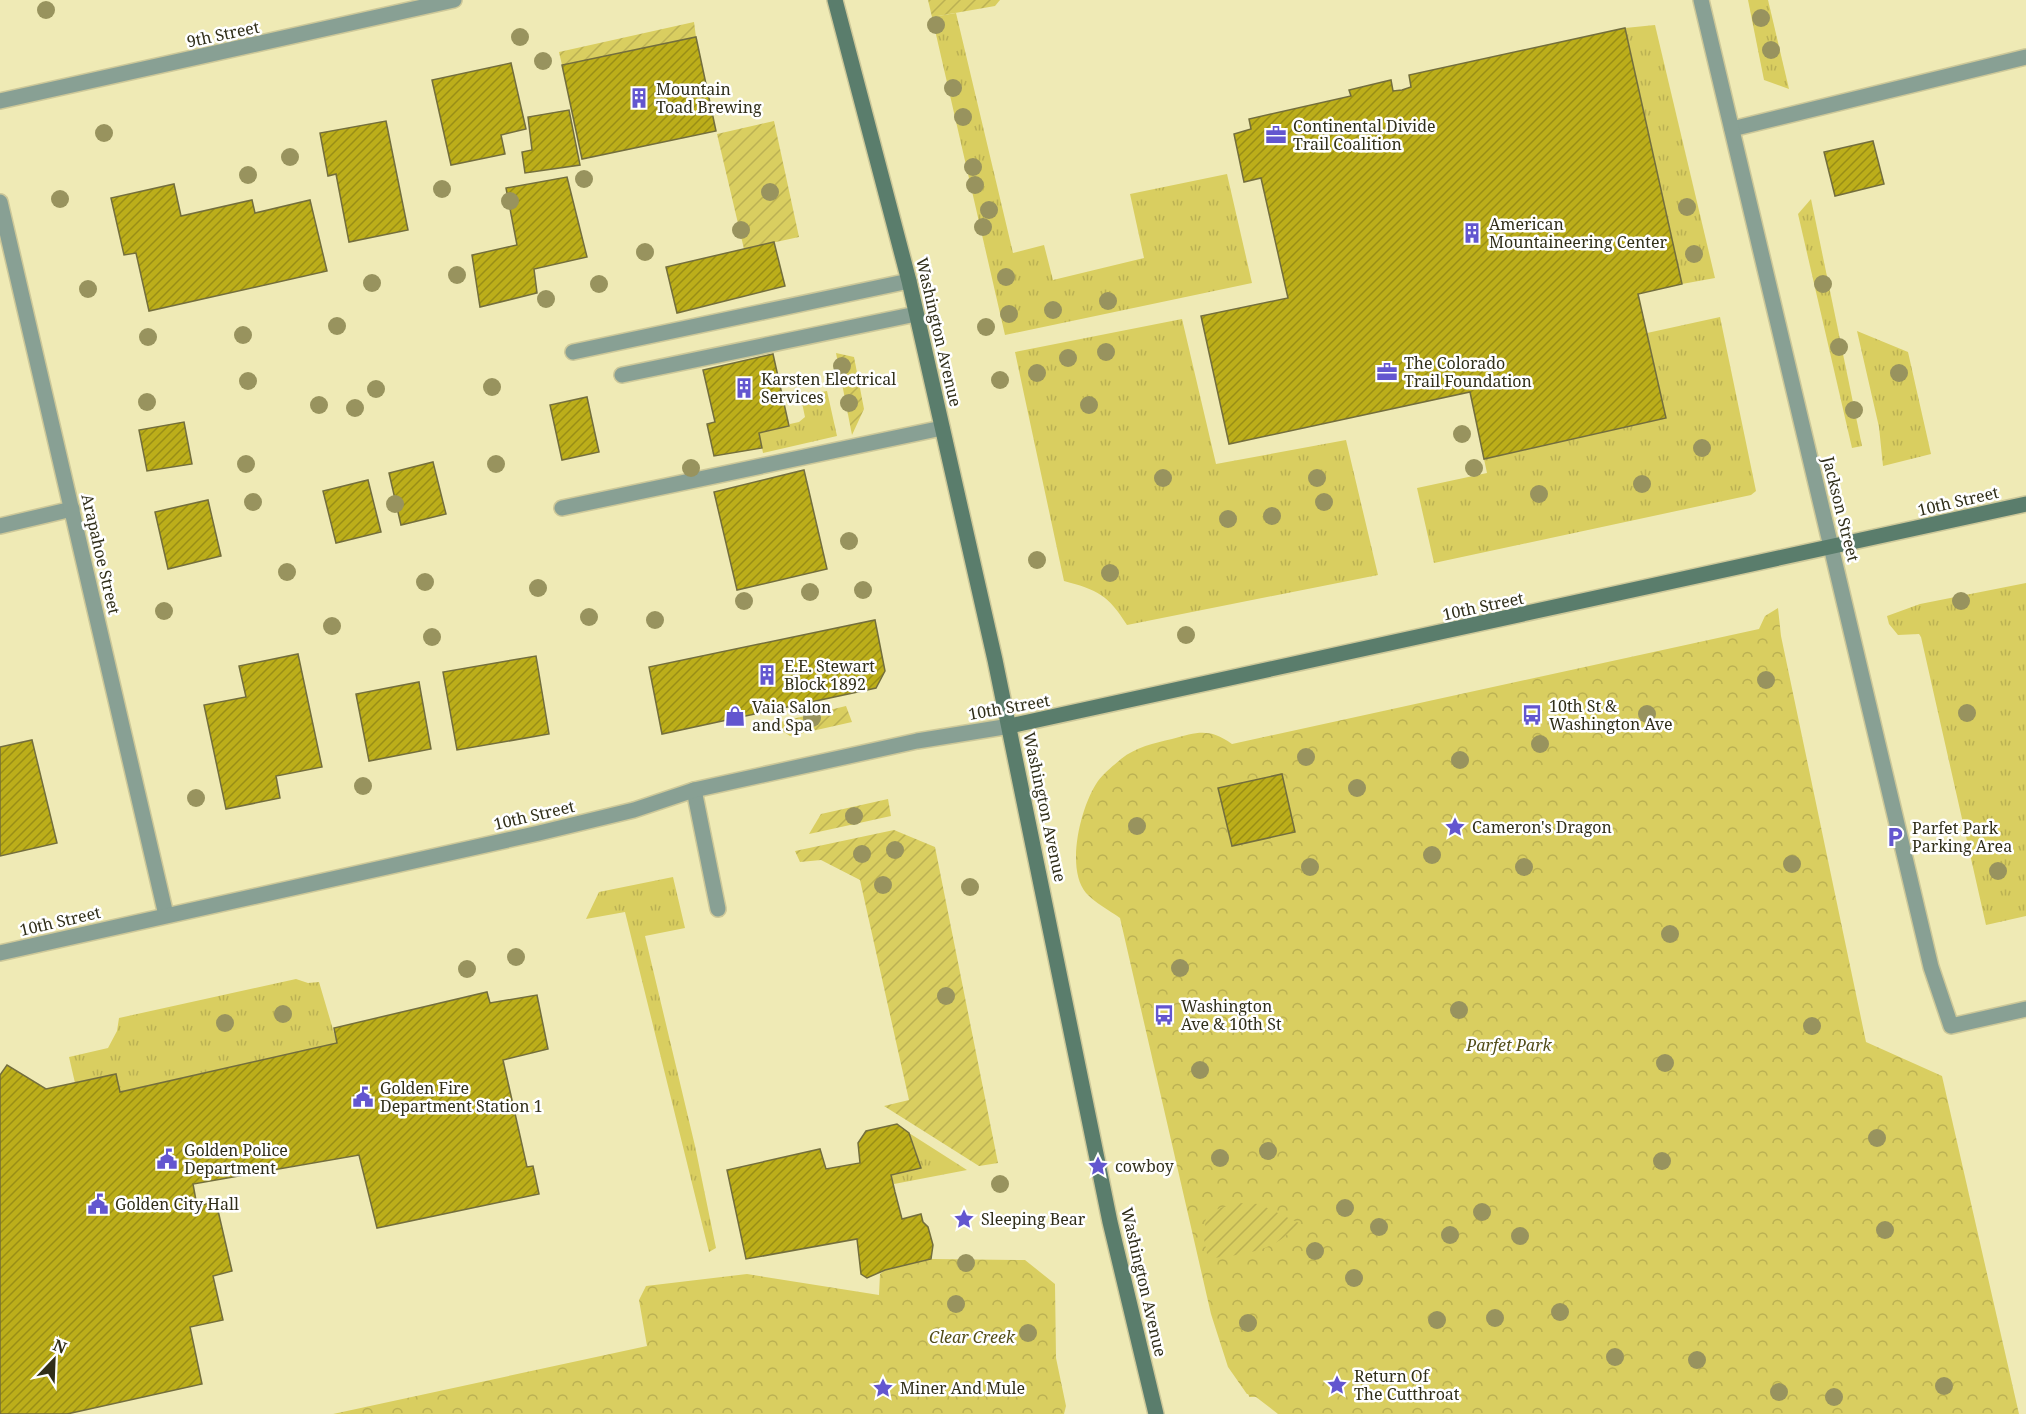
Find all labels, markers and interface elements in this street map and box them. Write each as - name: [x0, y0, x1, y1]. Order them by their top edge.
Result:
- street label: 9th Street: [185, 16, 262, 52]
- place label: Mountain Toad Brewing: [656, 78, 762, 118]
- building icon: Mountain Toad Brewing: [627, 86, 651, 110]
- place label: Continental Divide Trail Coalition: [1293, 115, 1436, 155]
- office icon: Continental Divide Trail Coalition: [1264, 123, 1288, 147]
- place label: American Mountaineering Center: [1489, 213, 1668, 253]
- building icon: American Mountaineering Center: [1460, 221, 1484, 245]
- street label: Washington Avenue: [911, 255, 967, 409]
- place label: The Colorado Trail Foundation: [1404, 352, 1532, 392]
- office icon: The Colorado Trail Foundation: [1375, 360, 1399, 384]
- place label: Karsten Electrical Services: [761, 368, 896, 408]
- building icon: Karsten Electrical Services: [732, 376, 756, 400]
- street label: Jackson Street: [1817, 453, 1865, 564]
- street label: 10th Street: [1915, 481, 2001, 521]
- street label: Arapahoe Street: [76, 492, 126, 617]
- street label: 10th Street: [1440, 587, 1526, 625]
- place label: E.E. Stewart Block 1892: [784, 655, 875, 695]
- building icon: E.E. Stewart Block 1892: [755, 663, 779, 687]
- street label: 10th Street: [966, 689, 1052, 725]
- place label: 10th St & Washington Ave: [1549, 695, 1673, 735]
- place label: Vaia Salon and Spa: [752, 696, 831, 736]
- bus stop icon: 10th St & Washington Ave: [1520, 703, 1544, 727]
- shop icon: Vaia Salon and Spa: [723, 704, 747, 728]
- street label: Washington Avenue: [1018, 730, 1072, 884]
- street label: 10th Street: [491, 795, 577, 835]
- place icon: Cameron's Dragon: [1443, 815, 1467, 839]
- place label: Cameron's Dragon: [1472, 816, 1612, 838]
- place label: Parfet Park Parking Area: [1912, 817, 2012, 857]
- parking icon: Parfet Park Parking Area: [1883, 825, 1907, 849]
- street label: 10th Street: [17, 901, 103, 941]
- place label: Washington Ave & 10th St: [1181, 995, 1282, 1035]
- bus stop icon: Washington Ave & 10th St: [1152, 1003, 1176, 1027]
- park label: Parfet Park: [1465, 1034, 1553, 1056]
- place label: Golden Fire Department Station 1: [380, 1077, 543, 1117]
- public building icon: Golden Fire Department Station 1: [351, 1085, 375, 1109]
- place label: Golden Police Department: [184, 1139, 288, 1179]
- public building icon: Golden Police Department: [155, 1147, 179, 1171]
- place icon: cowboy: [1086, 1154, 1110, 1178]
- place label: cowboy: [1115, 1155, 1175, 1177]
- public building icon: Golden City Hall: [86, 1192, 110, 1216]
- place label: Golden City Hall: [115, 1193, 239, 1215]
- street label: Washington Avenue: [1116, 1205, 1172, 1359]
- place icon: Sleeping Bear: [952, 1207, 976, 1231]
- place label: Sleeping Bear: [981, 1208, 1086, 1230]
- park label: Clear Creek: [929, 1326, 1016, 1348]
- north arrow: [24, 1330, 84, 1390]
- text: N: [50, 1334, 70, 1359]
- place label: Return Of The Cutthroat: [1354, 1365, 1460, 1405]
- place icon: Return Of The Cutthroat: [1325, 1373, 1349, 1397]
- place icon: Miner And Mule: [871, 1376, 895, 1400]
- place label: Miner And Mule: [900, 1377, 1025, 1399]

